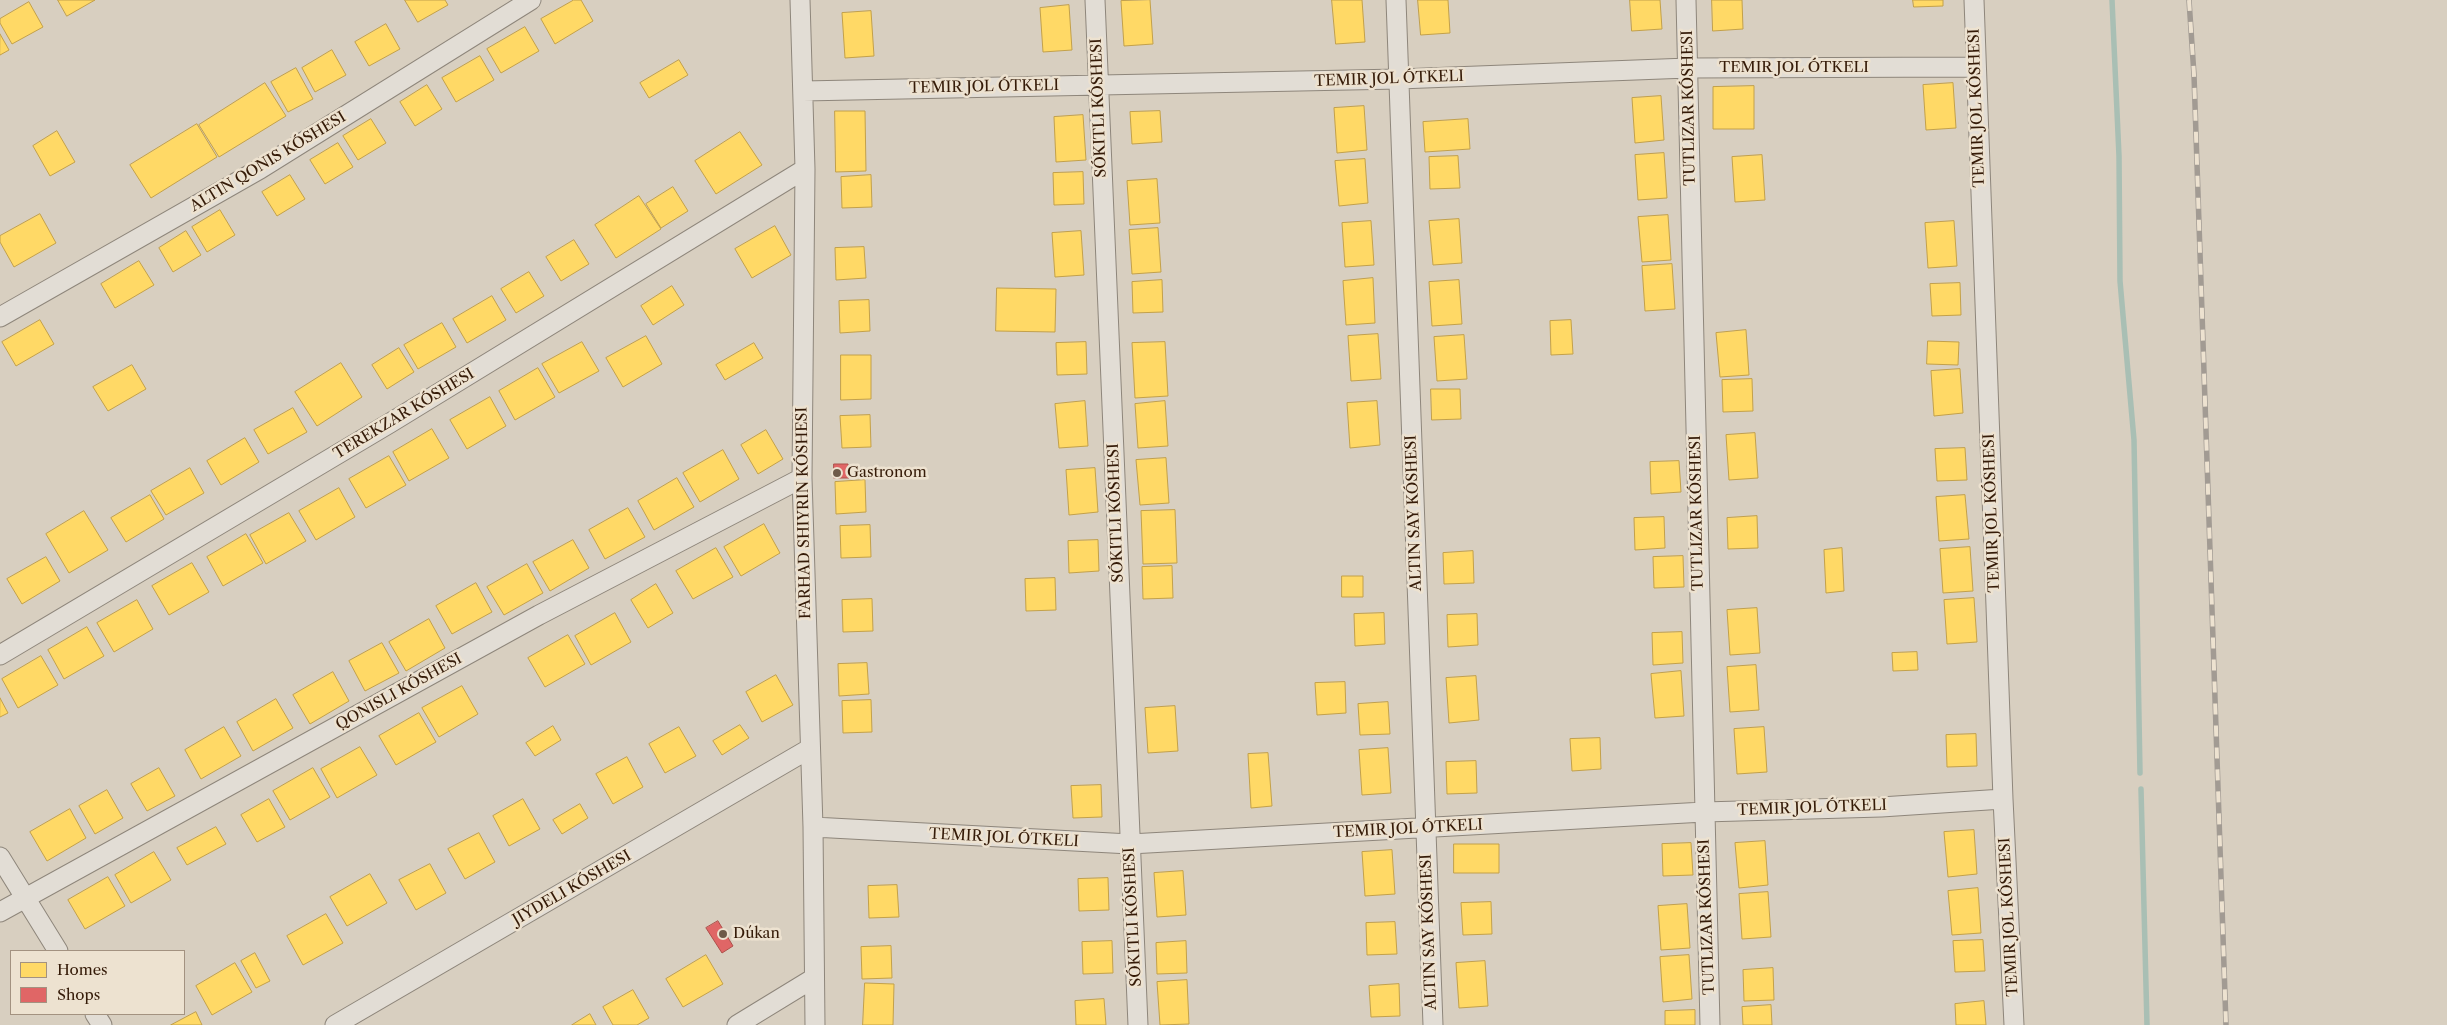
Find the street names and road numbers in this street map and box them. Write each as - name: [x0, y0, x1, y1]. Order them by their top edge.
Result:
- street label: TEMIR JOL KÓSHESI: [1965, 28, 1989, 188]
- street label: TUTLIZAR KÓSHESI: [1679, 30, 1699, 186]
- street label: SÓKITLI KÓSHESI: [1088, 38, 1110, 178]
- street label: TEMIR JOL ÓTKELI: [1719, 59, 1869, 77]
- street label: TEMIR JOL ÓTKELI: [1314, 67, 1464, 91]
- street label: TEMIR JOL ÓTKELI: [909, 77, 1059, 97]
- street label: ALTIN QONIS KÓSHESI: [187, 108, 349, 216]
- street label: TEREKZAR KÓSHESI: [330, 365, 478, 463]
- street label: FARHAD SHIYRIN KÓSHESI: [793, 407, 815, 619]
- street label: TEMIR JOL KÓSHESI: [1980, 433, 2004, 593]
- street label: ALTIN SAY KÓSHESI: [1402, 435, 1426, 591]
- street label: TUTLIZAR KÓSHESI: [1687, 435, 1707, 591]
- street label: SÓKITLI KÓSHESI: [1105, 443, 1127, 583]
- street label: QONISLI KÓSHESI: [333, 650, 465, 734]
- street label: TEMIR JOL ÓTKELI: [1737, 796, 1887, 820]
- street label: TEMIR JOL ÓTKELI: [1333, 816, 1483, 842]
- street label: TEMIR JOL ÓTKELI: [929, 825, 1079, 851]
- street label: TEMIR JOL KÓSHESI: [1996, 837, 2022, 997]
- street label: TUTLIZAR KÓSHESI: [1695, 839, 1719, 995]
- street label: JIYDELI KÓSHESI: [510, 847, 634, 929]
- street label: SÓKITLI KÓSHESI: [1120, 847, 1146, 987]
- street label: ALTIN SAY KÓSHESI: [1417, 854, 1441, 1010]

